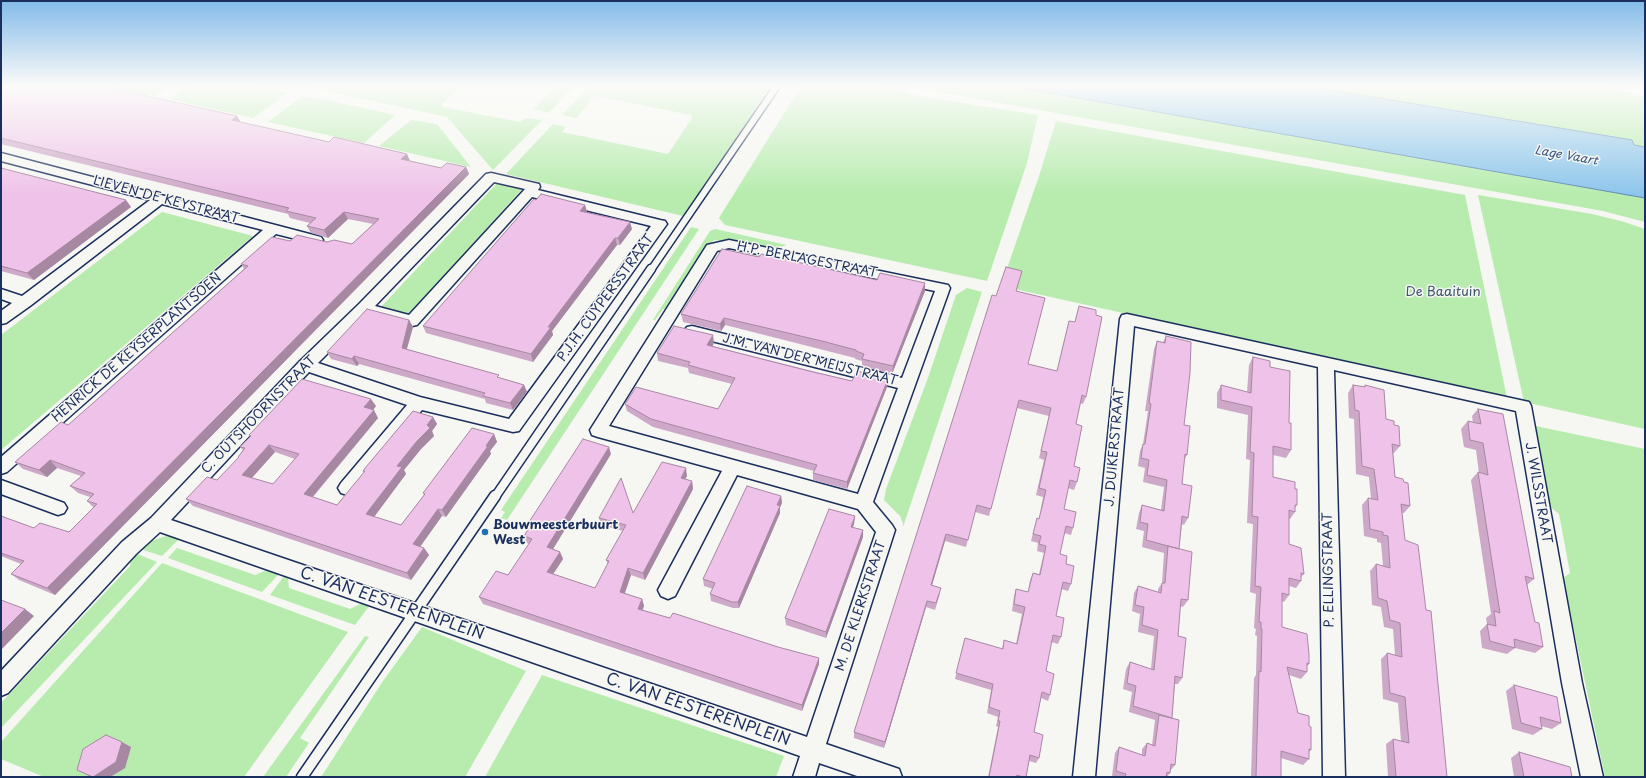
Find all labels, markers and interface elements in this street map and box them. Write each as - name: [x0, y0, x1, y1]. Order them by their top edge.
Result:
- water label: Lage Vaart: [1533, 143, 1599, 169]
- street label: LIEVEN DE KEYSTRAAT: [91, 173, 241, 227]
- street label: P.J.H. CUYPERSSTRAAT: [555, 231, 657, 365]
- street label: H.P. BERLAGESTRAAT: [735, 239, 879, 281]
- street label: HENRICK DE KEYSERPLANTSOEN: [49, 270, 225, 426]
- park label: De Baaituin: [1405, 284, 1481, 300]
- street label: J.M. VAN DER MEIJSTRAAT: [721, 331, 899, 389]
- street label: C. OUTSHOORNSTRAAT: [199, 353, 319, 477]
- street label: J. DUIKERSTRAAT: [1102, 387, 1128, 507]
- street label: J. WILSSTRAAT: [1521, 441, 1555, 545]
- street label: P. ELLINGSTRAAT: [1320, 512, 1338, 628]
- place label: Bouwmeesterbuurt West: [493, 517, 619, 548]
- marker: Bouwmeesterbuurt West: [480, 527, 490, 537]
- street label: M. DE KLERKSTRAAT: [832, 539, 890, 673]
- street label: C. VAN EESTERENPLEIN: [297, 563, 487, 645]
- street label: C. VAN EESTERENPLEIN: [603, 669, 793, 751]

